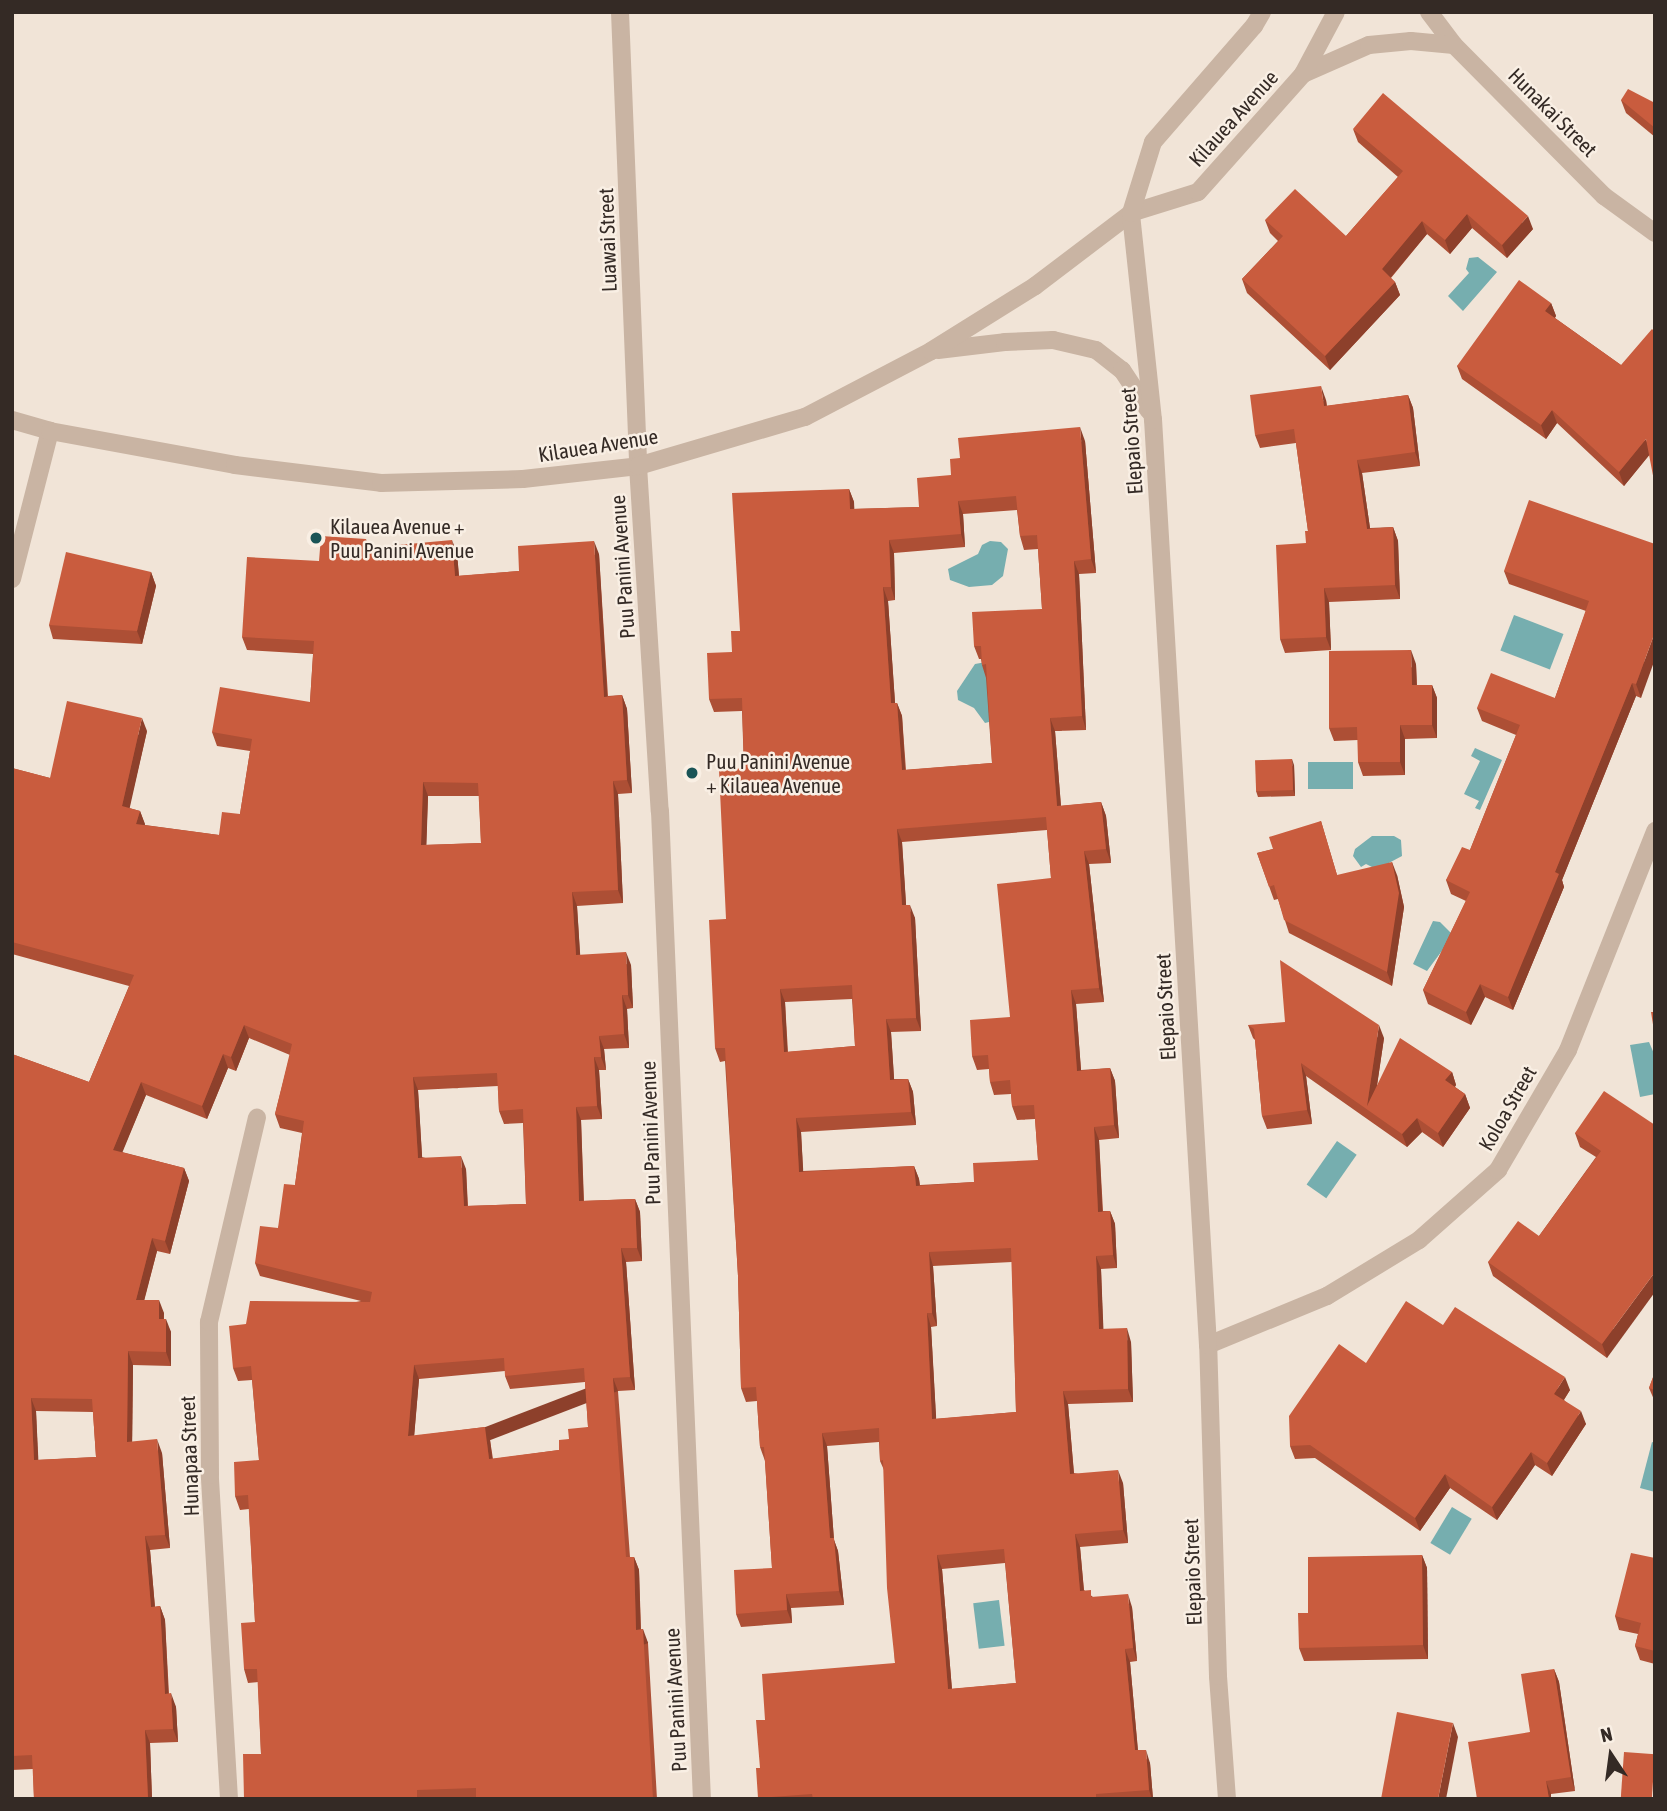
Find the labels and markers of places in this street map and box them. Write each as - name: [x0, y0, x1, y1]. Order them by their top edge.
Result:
- place label: Kilauea Avenue + Puu Panini Avenue: [330, 513, 474, 563]
- marker: Kilauea Avenue + Puu Panini Avenue: [308, 530, 324, 546]
- place label: Puu Panini Avenue + Kilauea Avenue: [706, 748, 850, 798]
- marker: Puu Panini Avenue + Kilauea Avenue: [684, 765, 700, 781]

